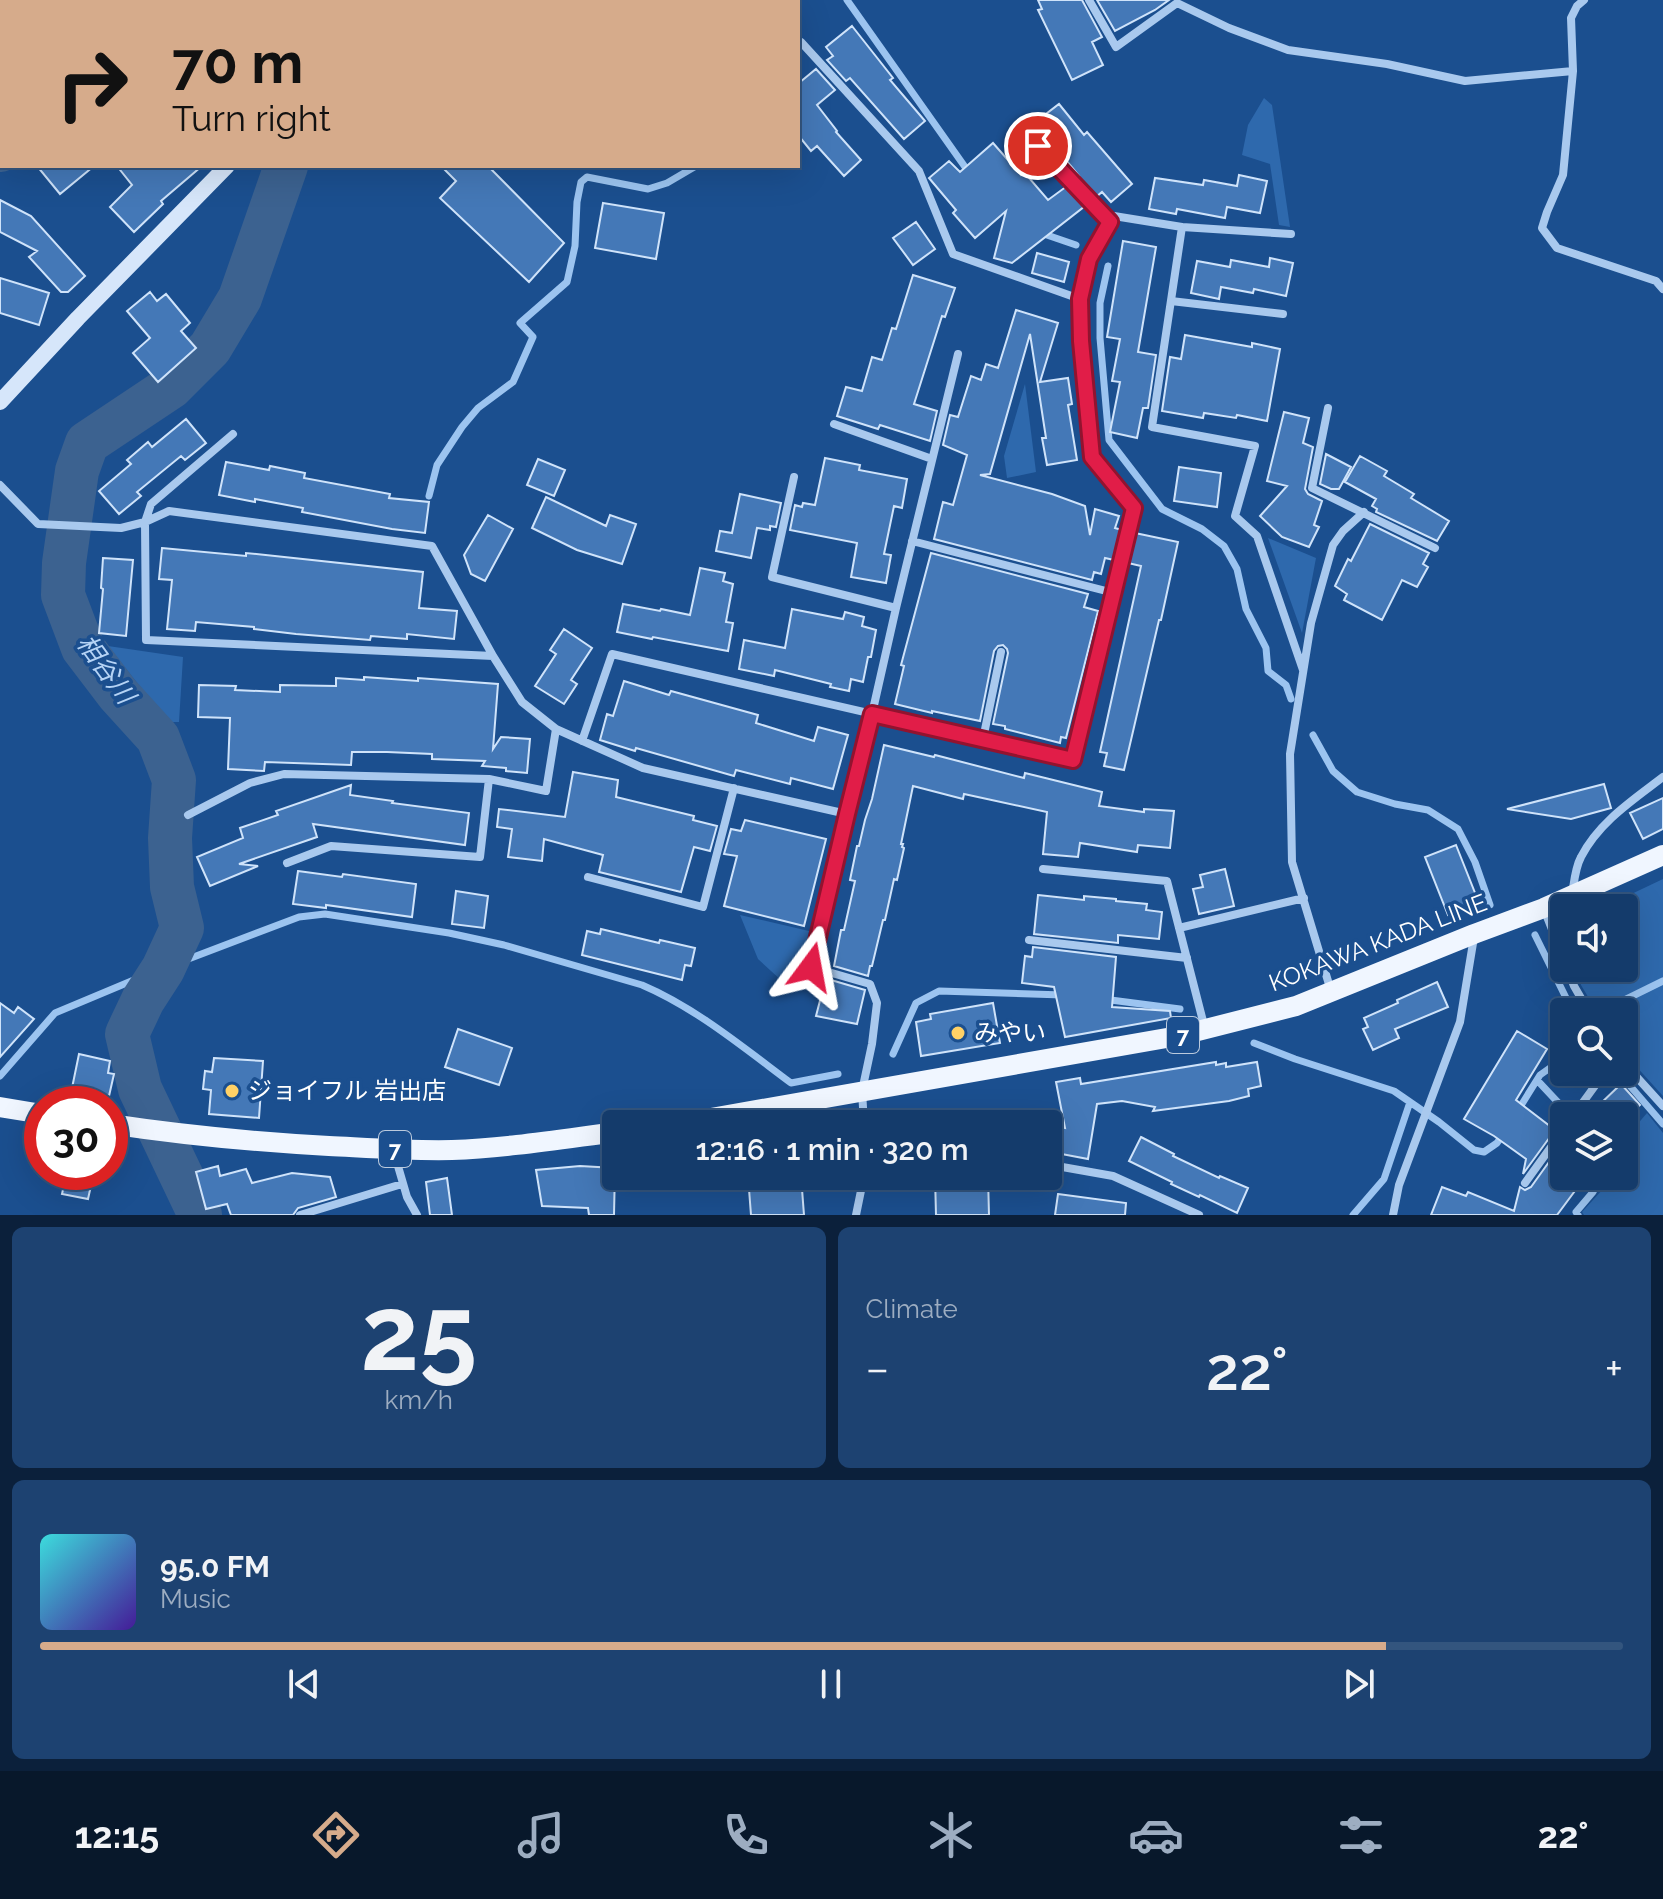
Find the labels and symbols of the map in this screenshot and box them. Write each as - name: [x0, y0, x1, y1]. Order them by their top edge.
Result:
- pin: [1004, 112, 1072, 180]
- water label: 相谷川: [71, 629, 143, 712]
- street label: KOKAWA KADA LINE: [1265, 888, 1491, 997]
- position arrow: [769, 925, 853, 1009]
- road number: 7: [1167, 1017, 1199, 1053]
- place label: みやい: [974, 1018, 1046, 1047]
- marker: みやい: [949, 1024, 967, 1042]
- place label: ジョイフル 岩出店: [248, 1076, 446, 1105]
- marker: ジョイフル 岩出店: [223, 1082, 241, 1100]
- speed limit sign: 30: [24, 1086, 128, 1190]
- road number: 7: [379, 1131, 411, 1167]

